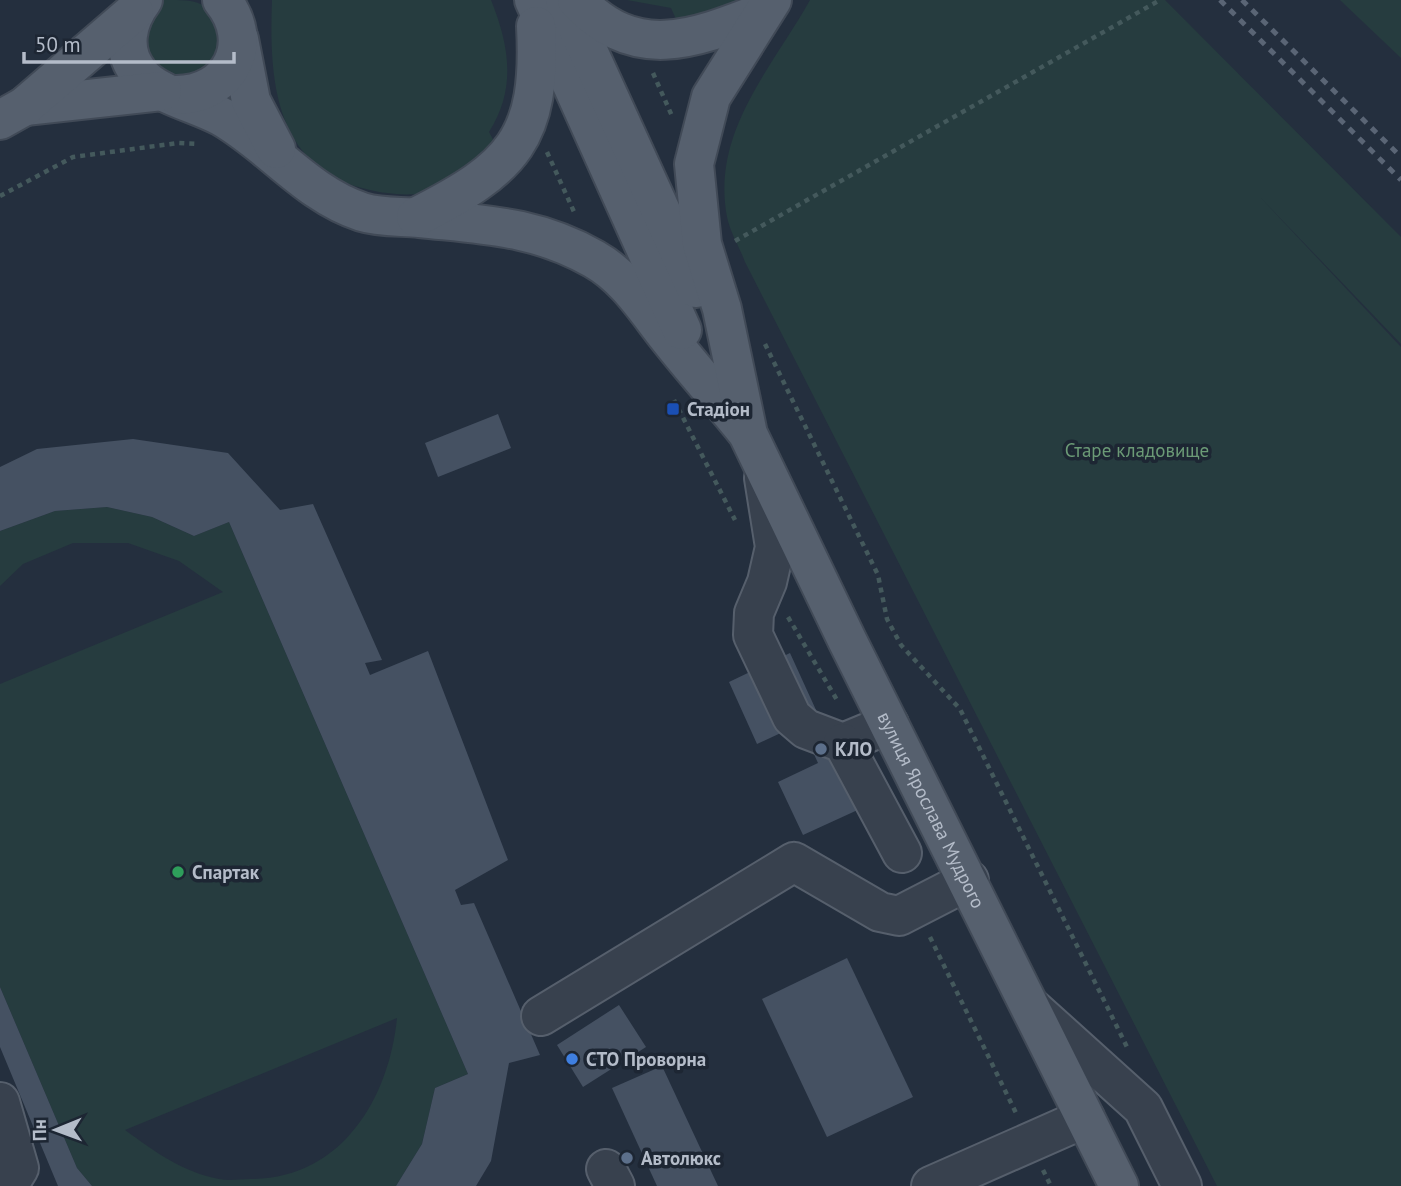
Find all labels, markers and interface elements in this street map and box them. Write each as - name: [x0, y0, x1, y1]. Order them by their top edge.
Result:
- scale bar: [24, 21, 234, 65]
- text: 50 m: [35, 31, 81, 58]
- place label: Стадіон: [687, 397, 750, 421]
- marker: Стадіон: [665, 401, 681, 417]
- park label: Старе кладовище: [1065, 438, 1209, 462]
- street label: вулиця Ярослава Мудрого: [873, 707, 991, 912]
- place label: КЛО: [835, 737, 872, 761]
- marker: КЛО: [813, 741, 829, 757]
- place label: Спартак: [192, 860, 260, 884]
- marker: Спартак: [170, 864, 186, 880]
- place label: СТО Проворна: [586, 1047, 706, 1071]
- marker: СТО Проворна: [564, 1051, 580, 1067]
- north arrow: [21, 1095, 91, 1165]
- text: Пн: [27, 1119, 51, 1142]
- place label: Автолюкс: [641, 1146, 721, 1170]
- marker: Автолюкс: [619, 1150, 635, 1166]

